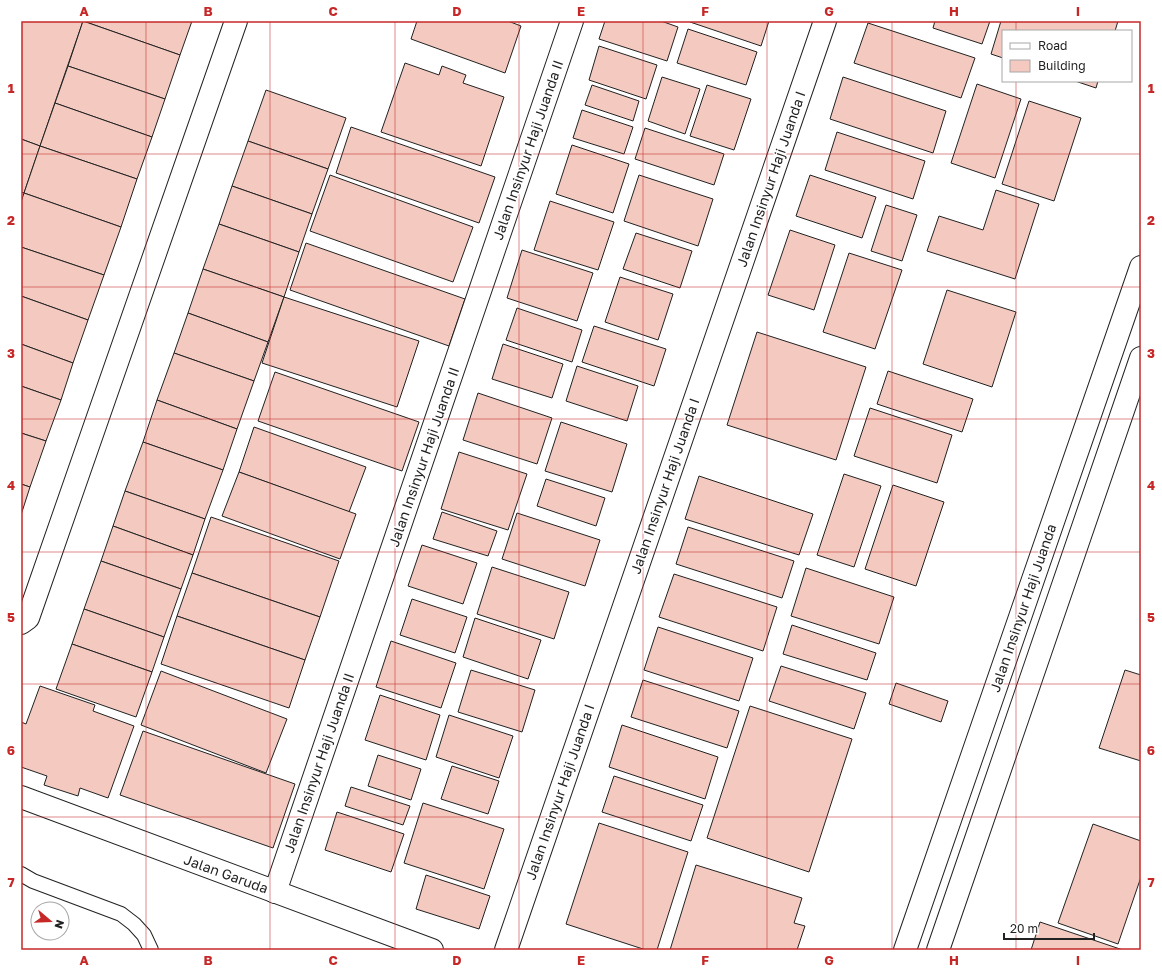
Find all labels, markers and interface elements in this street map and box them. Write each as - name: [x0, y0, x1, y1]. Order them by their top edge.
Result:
- text: A: [79, 3, 89, 19]
- text: B: [203, 3, 213, 19]
- text: C: [328, 3, 338, 19]
- text: D: [452, 3, 462, 19]
- text: E: [577, 3, 585, 19]
- text: F: [701, 3, 709, 19]
- text: G: [824, 3, 834, 19]
- text: H: [949, 3, 959, 19]
- text: I: [1076, 3, 1080, 19]
- legend: [1002, 30, 1132, 82]
- text: Road: [1038, 38, 1067, 53]
- street label: Jalan Insinyur Haji Juanda II: [489, 58, 566, 242]
- text: Building: [1038, 58, 1086, 73]
- text: 1: [8, 80, 15, 96]
- text: 1: [1148, 80, 1155, 96]
- street label: Jalan Insinyur Haji Juanda I: [732, 89, 809, 269]
- text: 2: [7, 212, 15, 228]
- text: 2: [1147, 212, 1155, 228]
- text: 3: [7, 345, 15, 361]
- text: 3: [1147, 345, 1155, 361]
- street label: Jalan Insinyur Haji Juanda II: [385, 365, 462, 549]
- street label: Jalan Insinyur Haji Juanda I: [626, 396, 703, 576]
- text: 4: [7, 477, 15, 493]
- text: 4: [1147, 477, 1155, 493]
- street label: Jalan Insinyur Haji Juanda: [986, 521, 1059, 694]
- text: 5: [7, 609, 15, 625]
- text: 5: [1147, 609, 1155, 625]
- street label: Jalan Insinyur Haji Juanda II: [280, 671, 357, 855]
- street label: Jalan Insinyur Haji Juanda I: [521, 702, 598, 882]
- text: 6: [7, 742, 15, 758]
- text: 6: [1147, 742, 1155, 758]
- street label: Jalan Garuda: [182, 850, 271, 897]
- text: 7: [7, 874, 15, 890]
- text: 7: [1147, 874, 1155, 890]
- north arrow: [30, 901, 70, 941]
- scale bar: [1004, 915, 1094, 941]
- text: N: [52, 918, 67, 930]
- text: 20 m: [1010, 921, 1038, 936]
- text: A: [79, 952, 89, 968]
- text: B: [203, 952, 213, 968]
- text: C: [328, 952, 338, 968]
- text: D: [452, 952, 462, 968]
- text: E: [577, 952, 585, 968]
- text: F: [701, 952, 709, 968]
- text: G: [824, 952, 834, 968]
- text: H: [949, 952, 959, 968]
- text: I: [1076, 952, 1080, 968]

